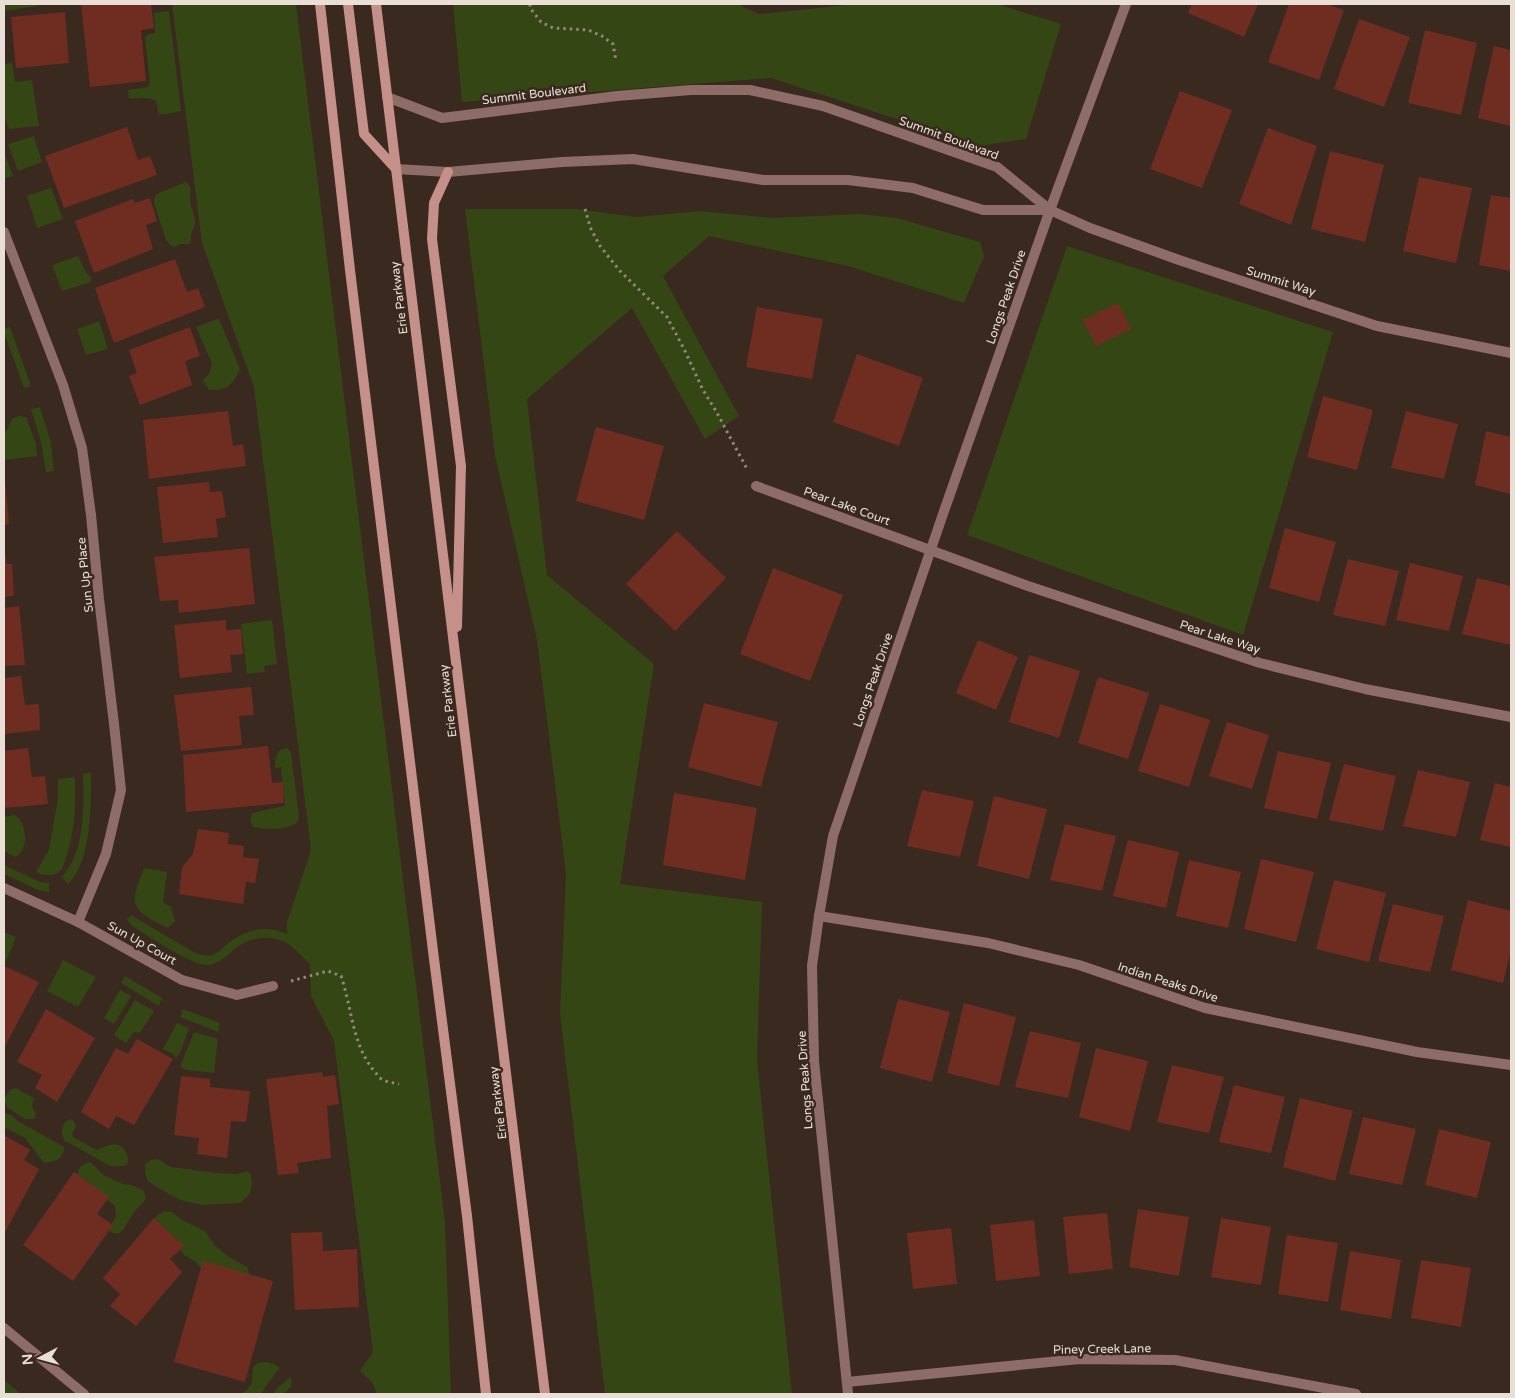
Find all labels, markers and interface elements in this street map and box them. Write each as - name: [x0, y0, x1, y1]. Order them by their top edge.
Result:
- street label: Summit Boulevard: [481, 81, 587, 107]
- street label: Summit Boulevard: [897, 113, 1001, 163]
- street label: Longs Peak Drive: [983, 248, 1029, 346]
- street label: Erie Parkway: [388, 260, 410, 335]
- street label: Summit Way: [1245, 263, 1318, 299]
- street label: Pear Lake Court: [802, 484, 893, 528]
- street label: Sun Up Place: [74, 537, 96, 613]
- street label: Pear Lake Way: [1178, 617, 1263, 657]
- street label: Longs Peak Drive: [850, 631, 896, 729]
- street label: Erie Parkway: [437, 663, 459, 738]
- street label: Sun Up Court: [105, 918, 179, 968]
- street label: Indian Peaks Drive: [1116, 959, 1220, 1005]
- street label: Longs Peak Drive: [795, 1030, 815, 1130]
- street label: Erie Parkway: [487, 1065, 509, 1140]
- north arrow: [15, 1333, 65, 1383]
- street label: Piney Creek Lane: [1053, 1341, 1151, 1357]
- text: N: [19, 1353, 37, 1366]

